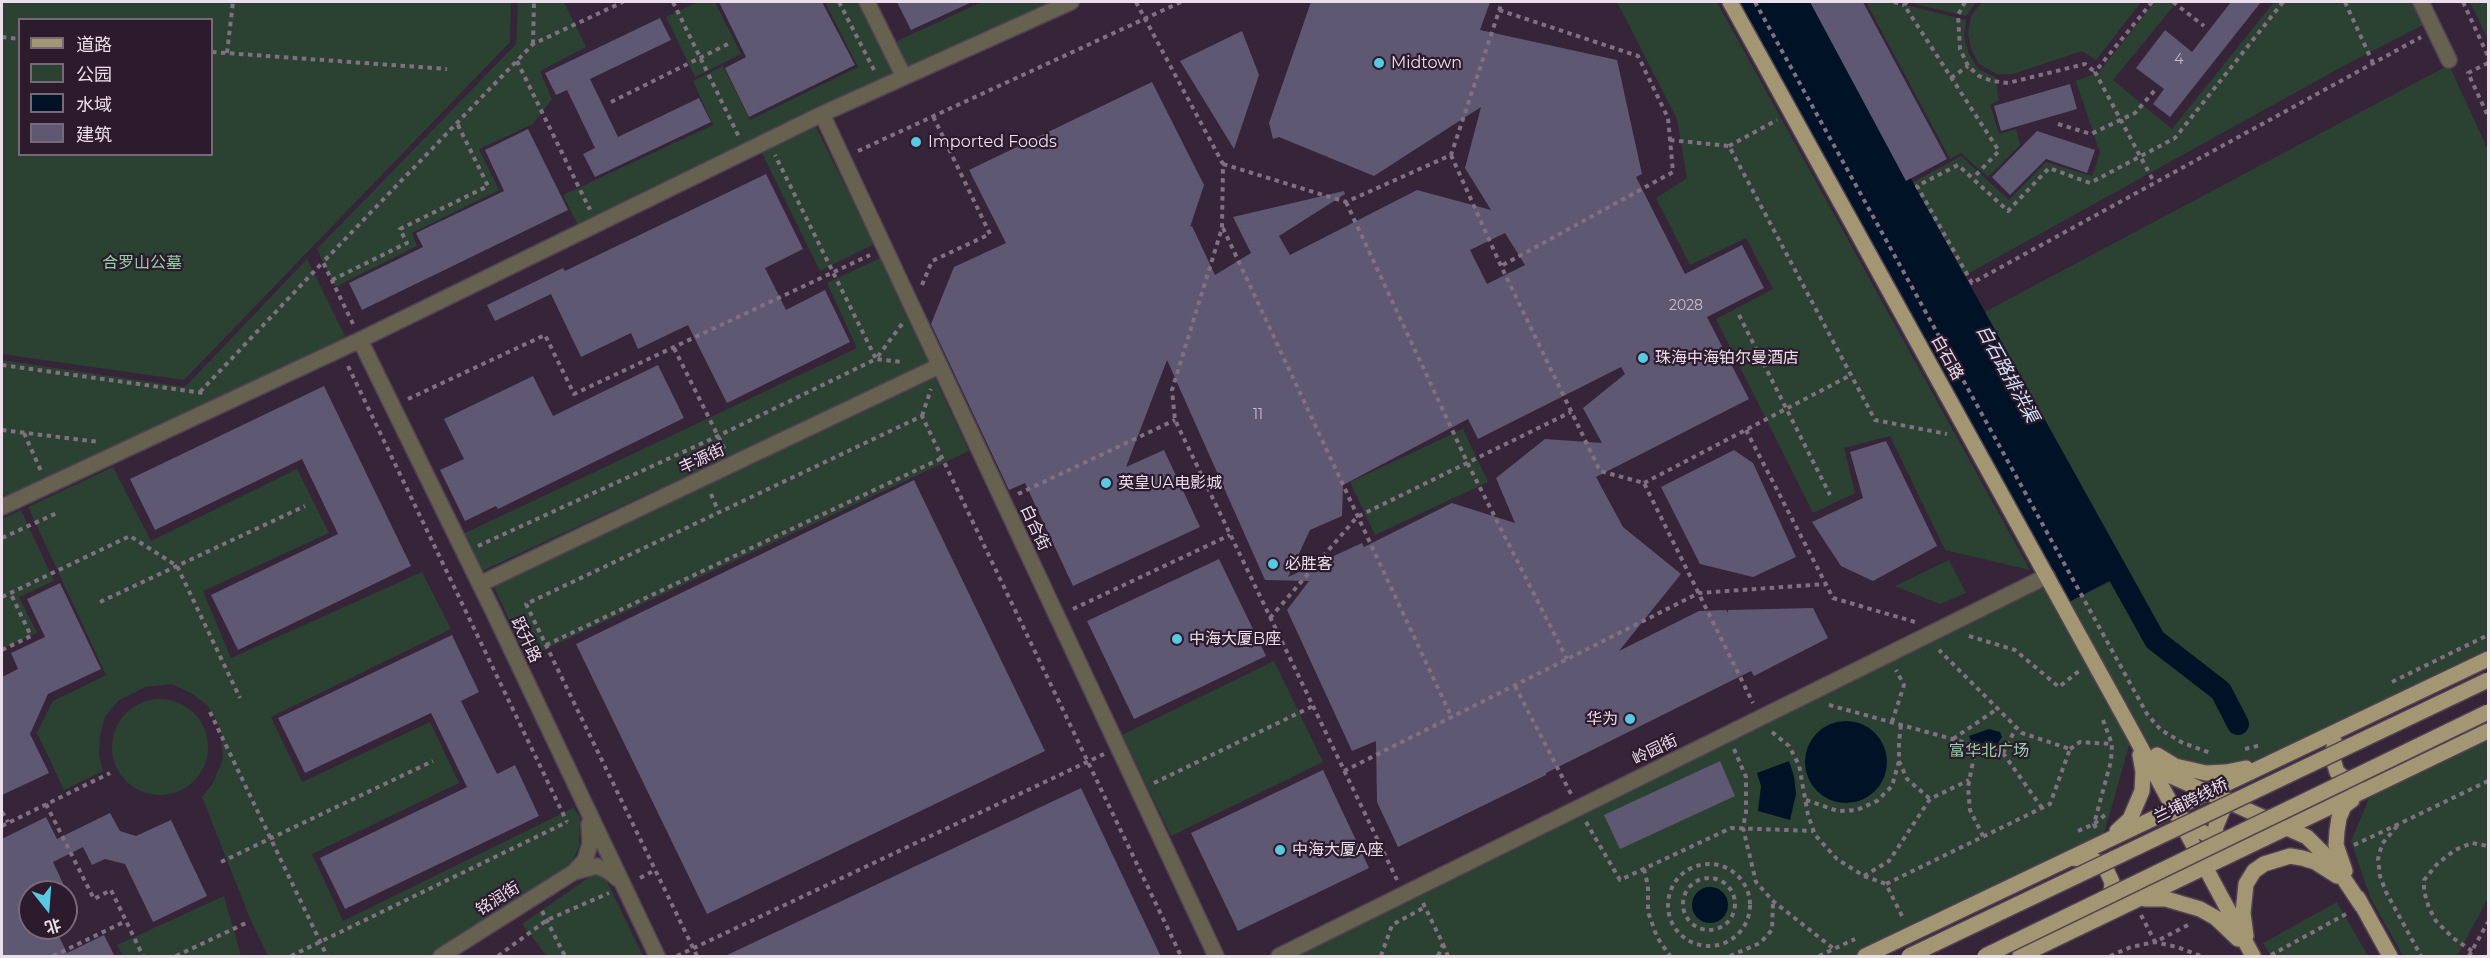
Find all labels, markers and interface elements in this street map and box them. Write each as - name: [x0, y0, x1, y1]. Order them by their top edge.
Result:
- legend: [18, 18, 213, 156]
- text: 道路: [76, 34, 112, 56]
- house number: 4: [2174, 52, 2184, 68]
- place label: Midtown: [1391, 53, 1462, 73]
- marker: Midtown: [1372, 56, 1386, 70]
- text: 公园: [76, 64, 112, 86]
- text: 水域: [76, 94, 112, 116]
- text: 建筑: [76, 124, 112, 146]
- place label: Imported Foods: [928, 132, 1057, 152]
- marker: Imported Foods: [909, 135, 923, 149]
- park label: 合罗山公墓: [102, 253, 182, 273]
- house number: 2028: [1669, 298, 1703, 314]
- water label: 白石路排洪渠: [1971, 322, 2043, 426]
- street label: 白石路: [1927, 332, 1967, 384]
- place label: 珠海中海铂尔曼酒店: [1655, 348, 1799, 368]
- marker: 珠海中海铂尔曼酒店: [1636, 351, 1650, 365]
- house number: 11: [1253, 407, 1263, 423]
- street label: 丰源街: [676, 440, 728, 478]
- place label: 英皇UA电影城: [1118, 473, 1222, 493]
- marker: 英皇UA电影城: [1099, 476, 1113, 490]
- street label: 白合街: [1016, 502, 1054, 554]
- place label: 必胜客: [1285, 554, 1333, 574]
- marker: 必胜客: [1266, 557, 1280, 571]
- street label: 跃升路: [507, 614, 545, 666]
- place label: 中海大厦B座: [1189, 629, 1281, 649]
- marker: 中海大厦B座: [1170, 632, 1184, 646]
- place label: 华为: [1586, 709, 1618, 729]
- marker: 华为: [1623, 712, 1637, 726]
- street label: 岭园街: [1629, 731, 1681, 769]
- park label: 富华北广场: [1949, 741, 2029, 761]
- street label: 兰埔跨线桥: [2151, 775, 2231, 827]
- place label: 中海大厦A座: [1292, 840, 1383, 860]
- marker: 中海大厦A座: [1273, 843, 1287, 857]
- street label: 铭润街: [473, 878, 523, 920]
- north arrow: [18, 880, 78, 940]
- text: 北: [42, 914, 63, 937]

